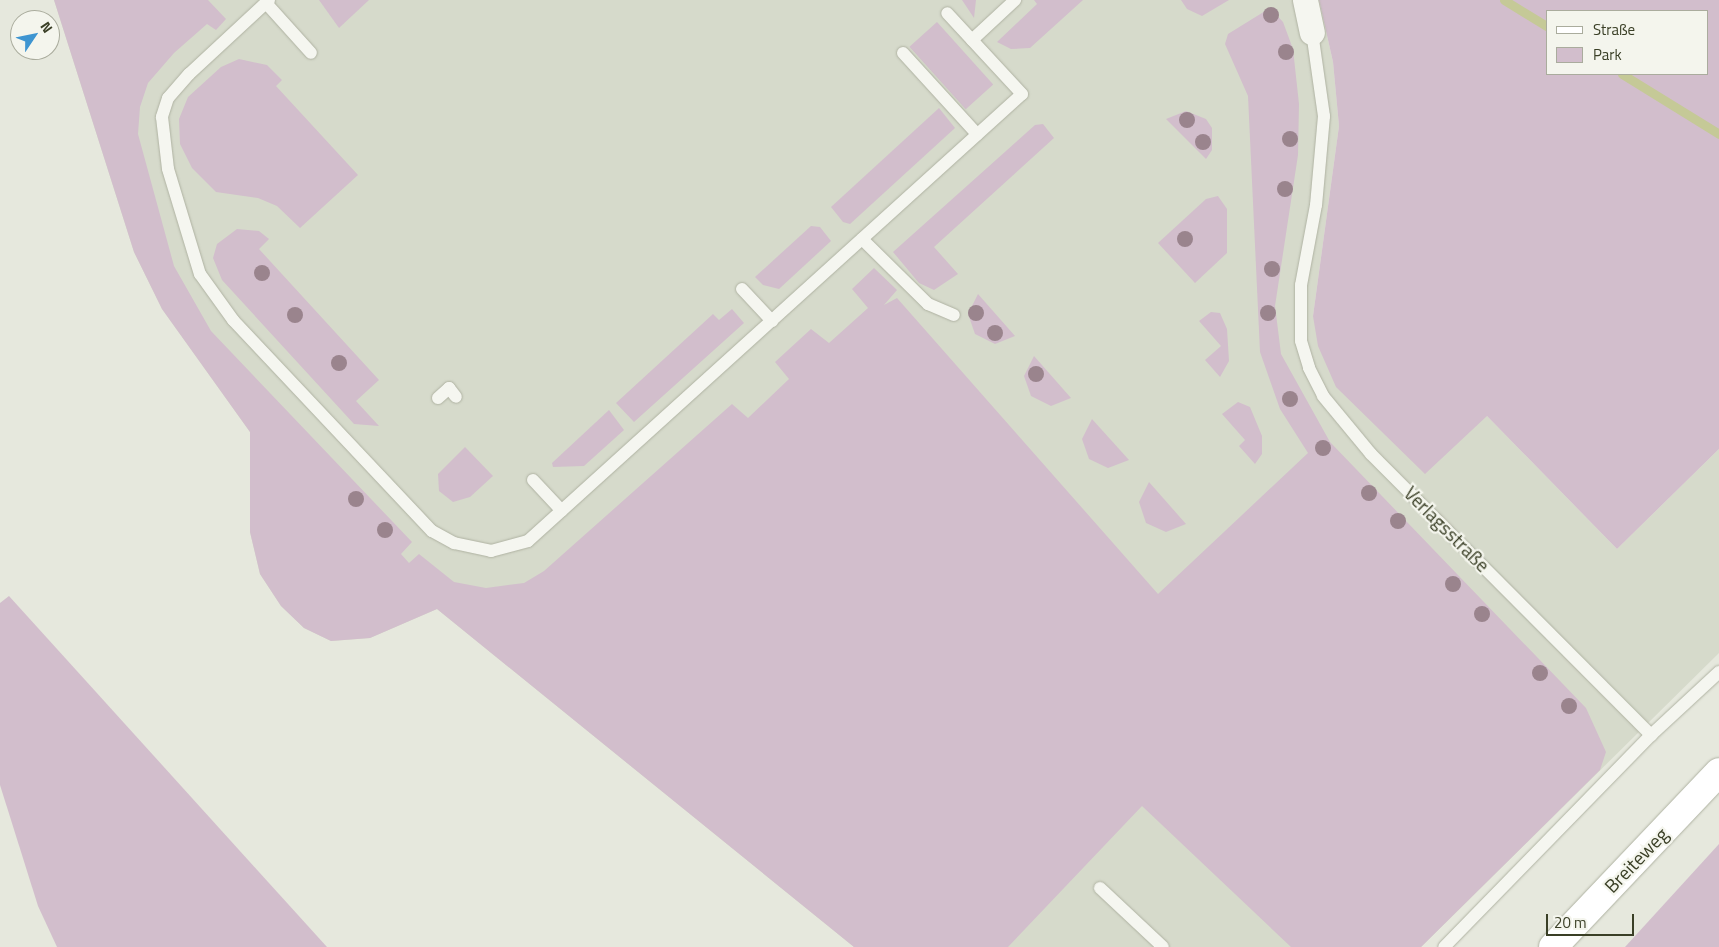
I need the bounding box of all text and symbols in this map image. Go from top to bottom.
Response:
north arrow [10,10,60,60]
legend [1546,10,1709,75]
text: N [36,17,58,37]
text: Straße [1593,18,1635,41]
text: Park [1593,43,1622,66]
street label: Verlagsstraße [1400,482,1494,576]
street label: Breiteweg [1599,823,1673,897]
scale bar [1549,904,1636,936]
text: 20 m [1554,911,1587,934]

